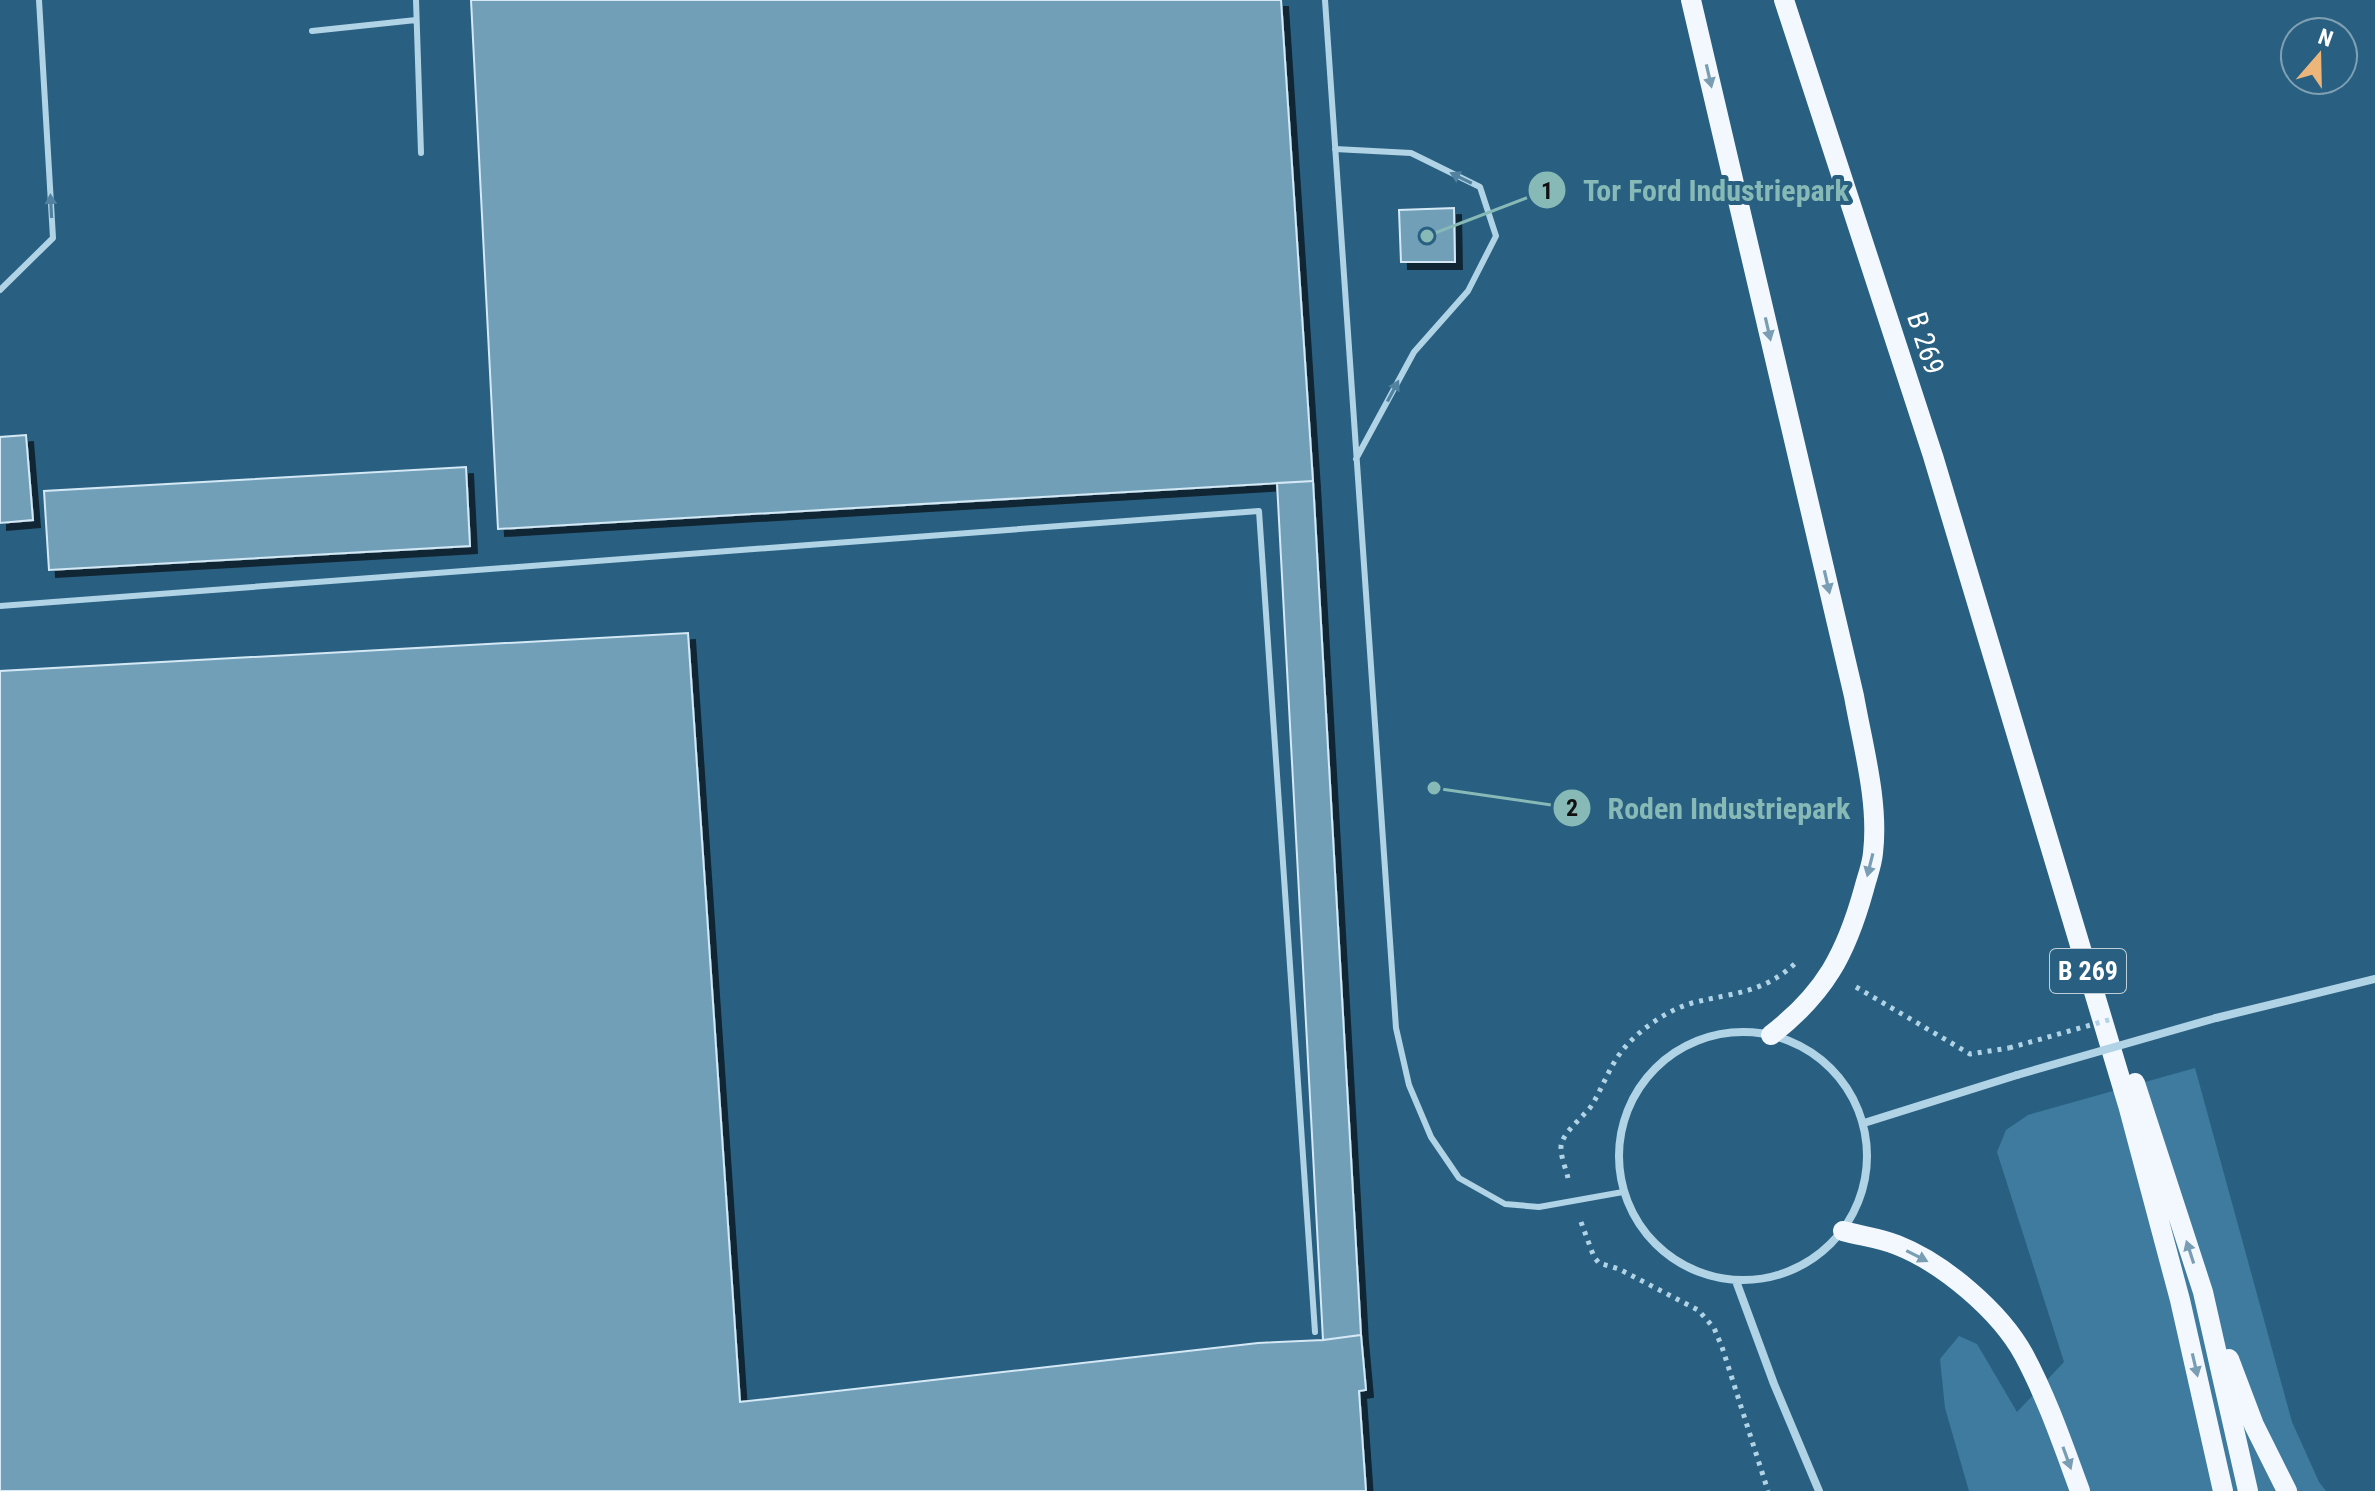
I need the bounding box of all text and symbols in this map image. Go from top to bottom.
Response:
north arrow [2279,16,2359,96]
text: N [2315,24,2336,52]
one-way arrow [1703,64,1716,89]
callout: Tor Ford Industriepark [1527,163,1865,217]
one-way arrow [1450,171,1473,185]
text: Tor Ford Industriepark [1583,173,1850,208]
text: 1 [1541,177,1553,205]
one-way arrow [45,193,58,218]
street label: B 269 [1900,308,1951,378]
one-way arrow [1762,317,1775,342]
one-way arrow [1386,379,1399,402]
one-way arrow [1821,570,1834,595]
callout: Roden Industriepark [1552,781,1867,835]
text: Roden Industriepark [1608,791,1851,826]
text: 2 [1566,794,1578,822]
one-way arrow [1863,853,1875,878]
road number: B 269 [2050,949,2126,993]
one-way arrow [2183,1240,2196,1264]
one-way arrow [1905,1249,1928,1262]
one-way arrow [2189,1353,2201,1378]
one-way arrow [2062,1446,2074,1470]

